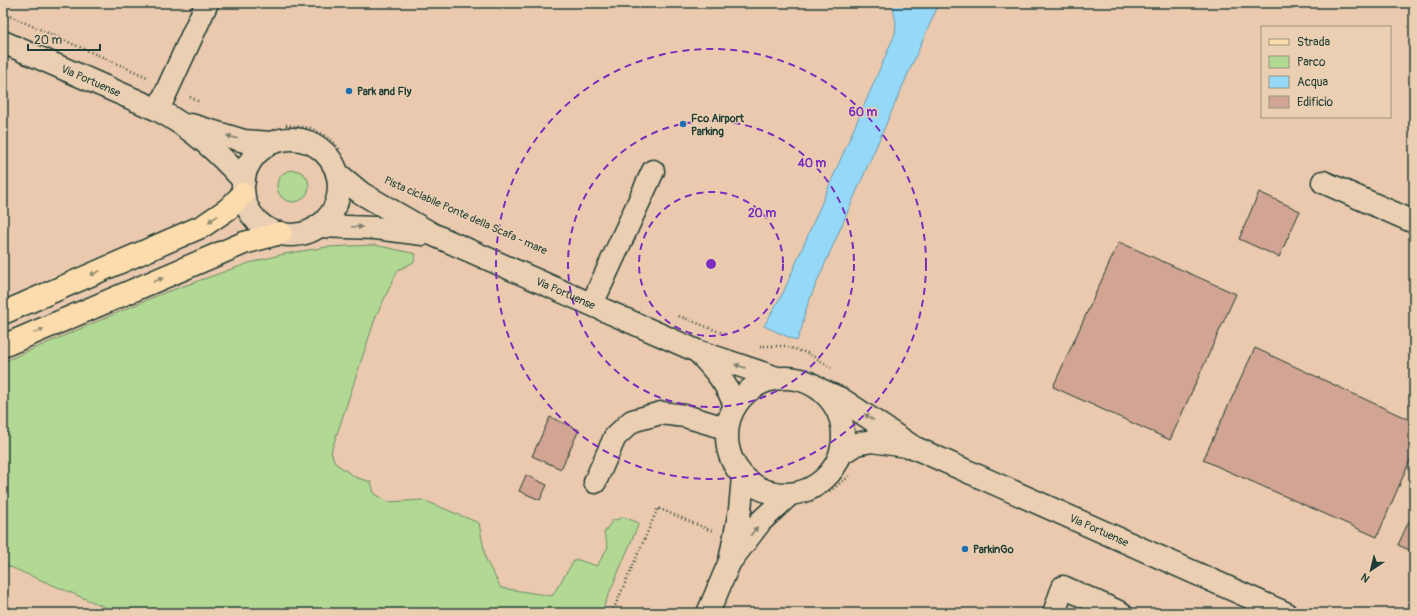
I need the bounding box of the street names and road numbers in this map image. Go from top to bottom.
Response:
street label: Via Portuense [59,62,123,100]
street label: Pista ciclabile Ponte della Scafa - mare [382,173,550,258]
street label: Via Portuense [534,275,598,313]
street label: Via Portuense [1067,512,1131,550]

